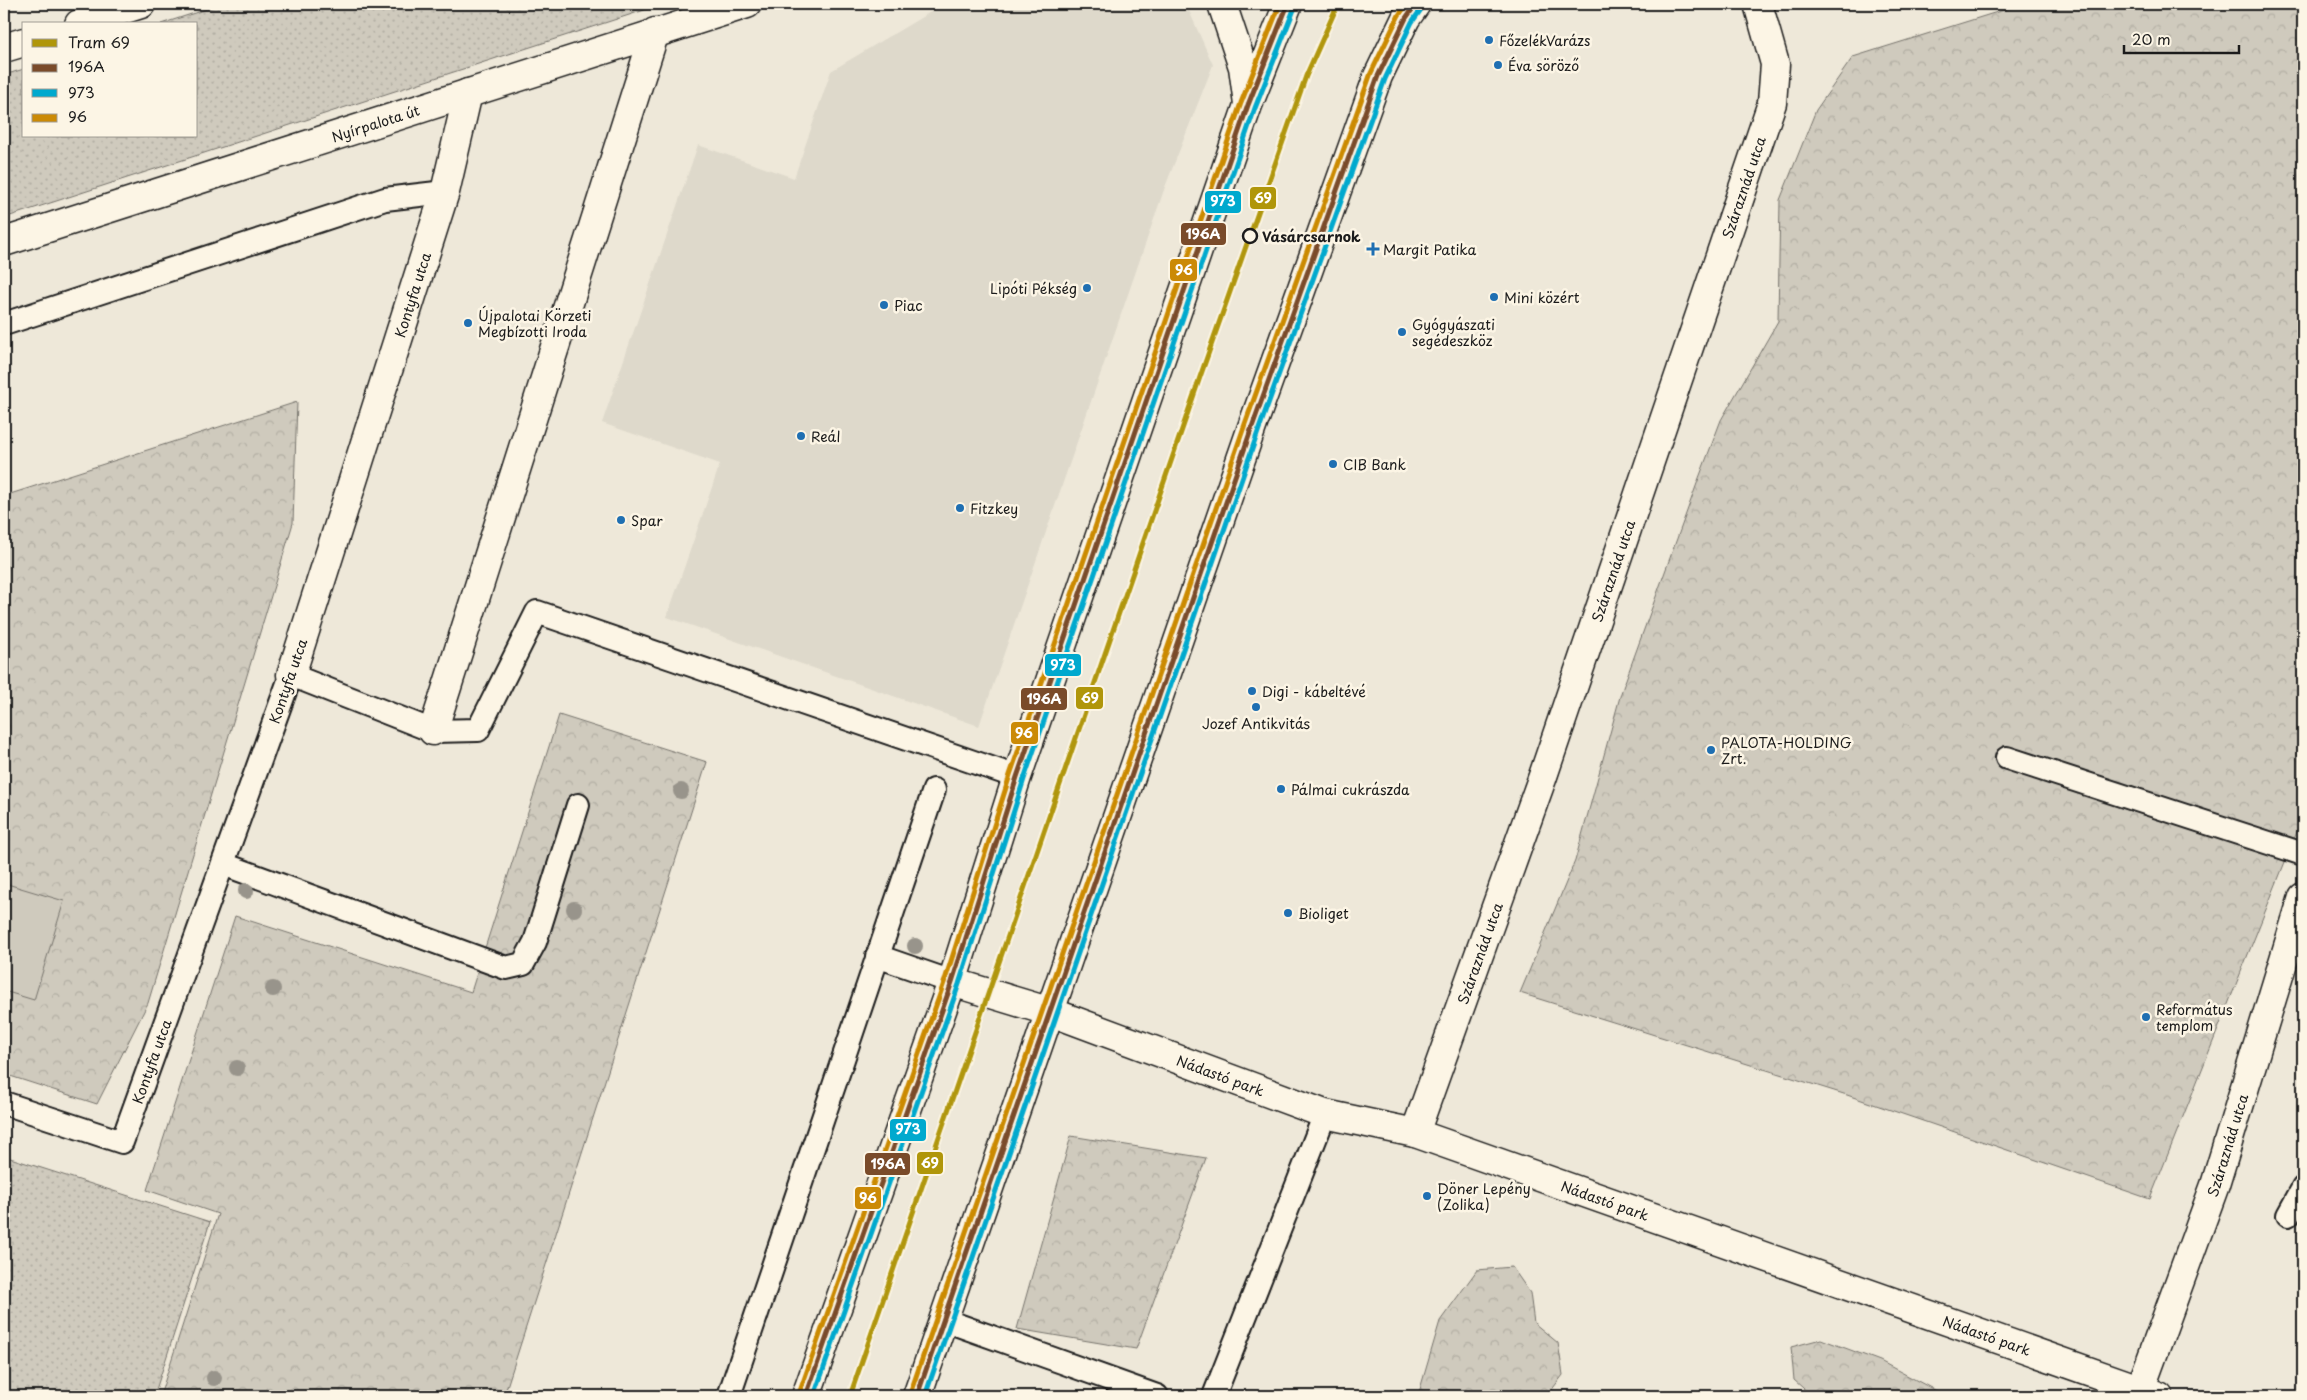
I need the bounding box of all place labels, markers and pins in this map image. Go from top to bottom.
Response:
place label: FőzelékVarázs [1499,30,1590,51]
marker: FőzelékVarázs [1483,34,1495,46]
place label: Éva söröző [1508,55,1579,76]
marker: Éva söröző [1492,59,1504,71]
place label: Vásárcsarnok [1262,226,1361,247]
marker: Vásárcsarnok [1242,228,1258,244]
place label: Margit Patika [1383,239,1477,260]
marker: Margit Patika [1367,243,1379,255]
place label: Lipóti Pékség [990,278,1077,299]
marker: Lipóti Pékség [1081,282,1093,294]
place label: Mini közért [1504,287,1580,308]
marker: Mini közért [1488,291,1500,303]
place label: Piac [894,295,923,316]
marker: Piac [878,299,890,311]
place label: Újpalotai Körzeti Megbízotti Iroda [478,305,592,342]
place label: Gyógyászati segédeszköz [1412,314,1495,351]
marker: Újpalotai Körzeti Megbízotti Iroda [462,317,474,329]
marker: Gyógyászati segédeszköz [1396,326,1408,338]
place label: Reál [811,426,840,447]
marker: Reál [795,430,807,442]
place label: CIB Bank [1343,454,1407,475]
marker: CIB Bank [1327,458,1339,470]
place label: Fitzkey [970,498,1018,519]
marker: Fitzkey [954,502,966,514]
place label: Spar [631,510,663,531]
marker: Spar [615,514,627,526]
place label: Digi - kábeltévé [1262,681,1366,702]
marker: Digi - kábeltévé [1246,685,1258,697]
marker: Jozef Antikvitás [1250,701,1262,713]
place label: Jozef Antikvitás [1202,713,1310,734]
place label: PALOTA-HOLDING Zrt. [1721,732,1852,769]
marker: PALOTA-HOLDING Zrt. [1705,744,1717,756]
place label: Pálmai cukrászda [1291,779,1410,800]
marker: Pálmai cukrászda [1275,783,1287,795]
place label: Bioliget [1298,903,1349,924]
marker: Bioliget [1282,907,1294,919]
place label: Református templom [2156,999,2232,1036]
marker: Református templom [2140,1011,2152,1023]
place label: Döner Lepény (Zolika) [1437,1178,1531,1215]
marker: Döner Lepény (Zolika) [1421,1190,1433,1202]

